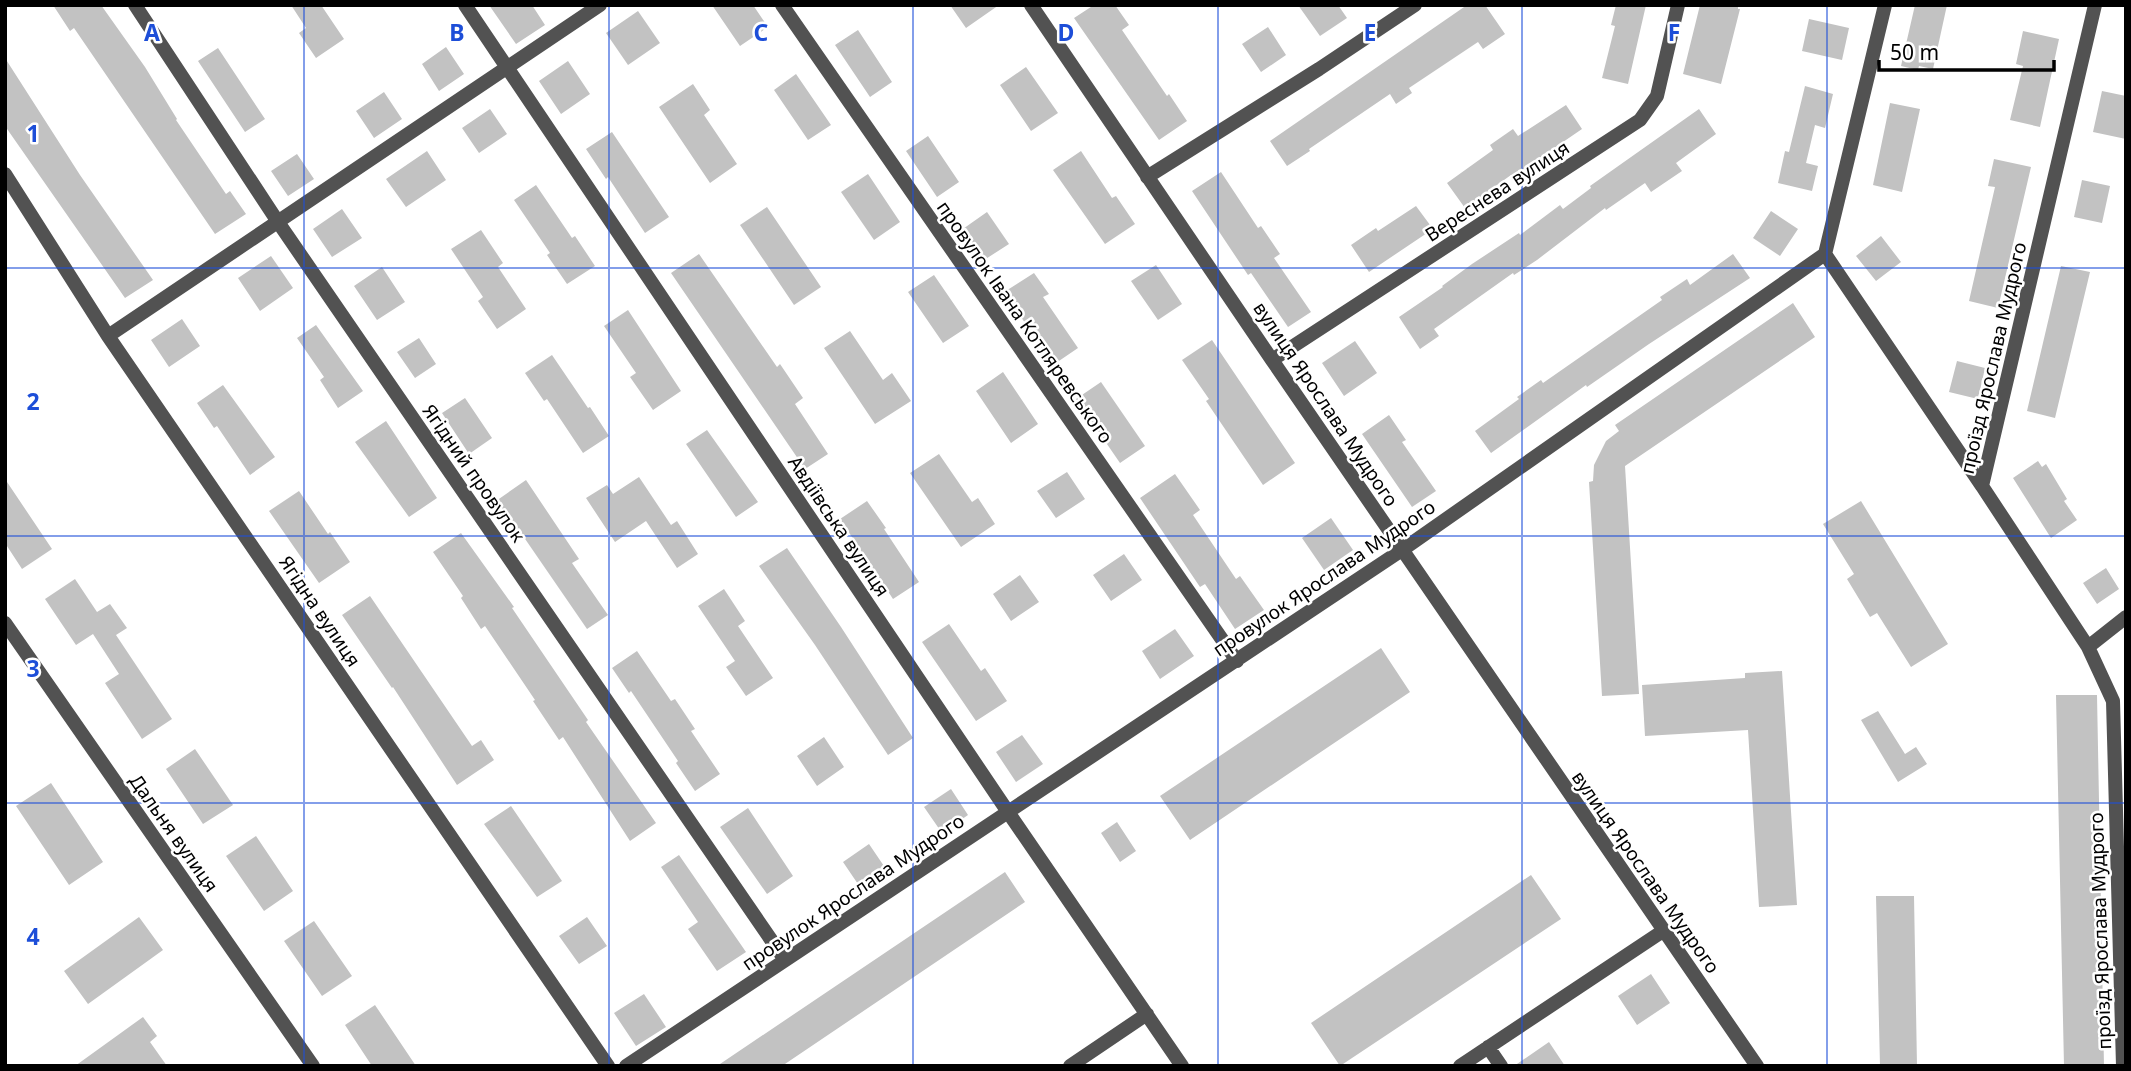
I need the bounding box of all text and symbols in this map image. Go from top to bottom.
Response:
text: A [144,16,160,48]
text: B [449,16,465,48]
text: C [754,16,769,48]
text: D [1058,16,1074,48]
text: E [1364,16,1376,48]
text: F [1668,16,1680,48]
scale bar [1879,28,2054,72]
text: 50 m [1890,38,1939,66]
text: 1 [26,117,40,149]
street label: Вереснева вулиця [1420,135,1574,247]
street label: провулок Івана Котляревського [931,195,1119,449]
street label: проїзд Ярослава Мудрого [1954,240,2032,476]
street label: вулиця Ярослава Мудрого [1248,297,1404,511]
text: 2 [26,385,40,417]
street label: Ягідний провулок [417,399,531,547]
street label: Авдіївська вулиця [782,450,896,602]
street label: провулок Ярослава Мудрого [1208,494,1440,662]
street label: Ягідна вулиця [273,550,367,672]
text: 3 [26,652,40,684]
street label: вулиця Ярослава Мудрого [1566,766,1726,978]
street label: Дальня вулиця [124,769,224,897]
street label: провулок Ярослава Мудрого [737,808,969,976]
street label: проїзд Ярослава Мудрого [2083,812,2117,1050]
text: 4 [26,920,40,952]

